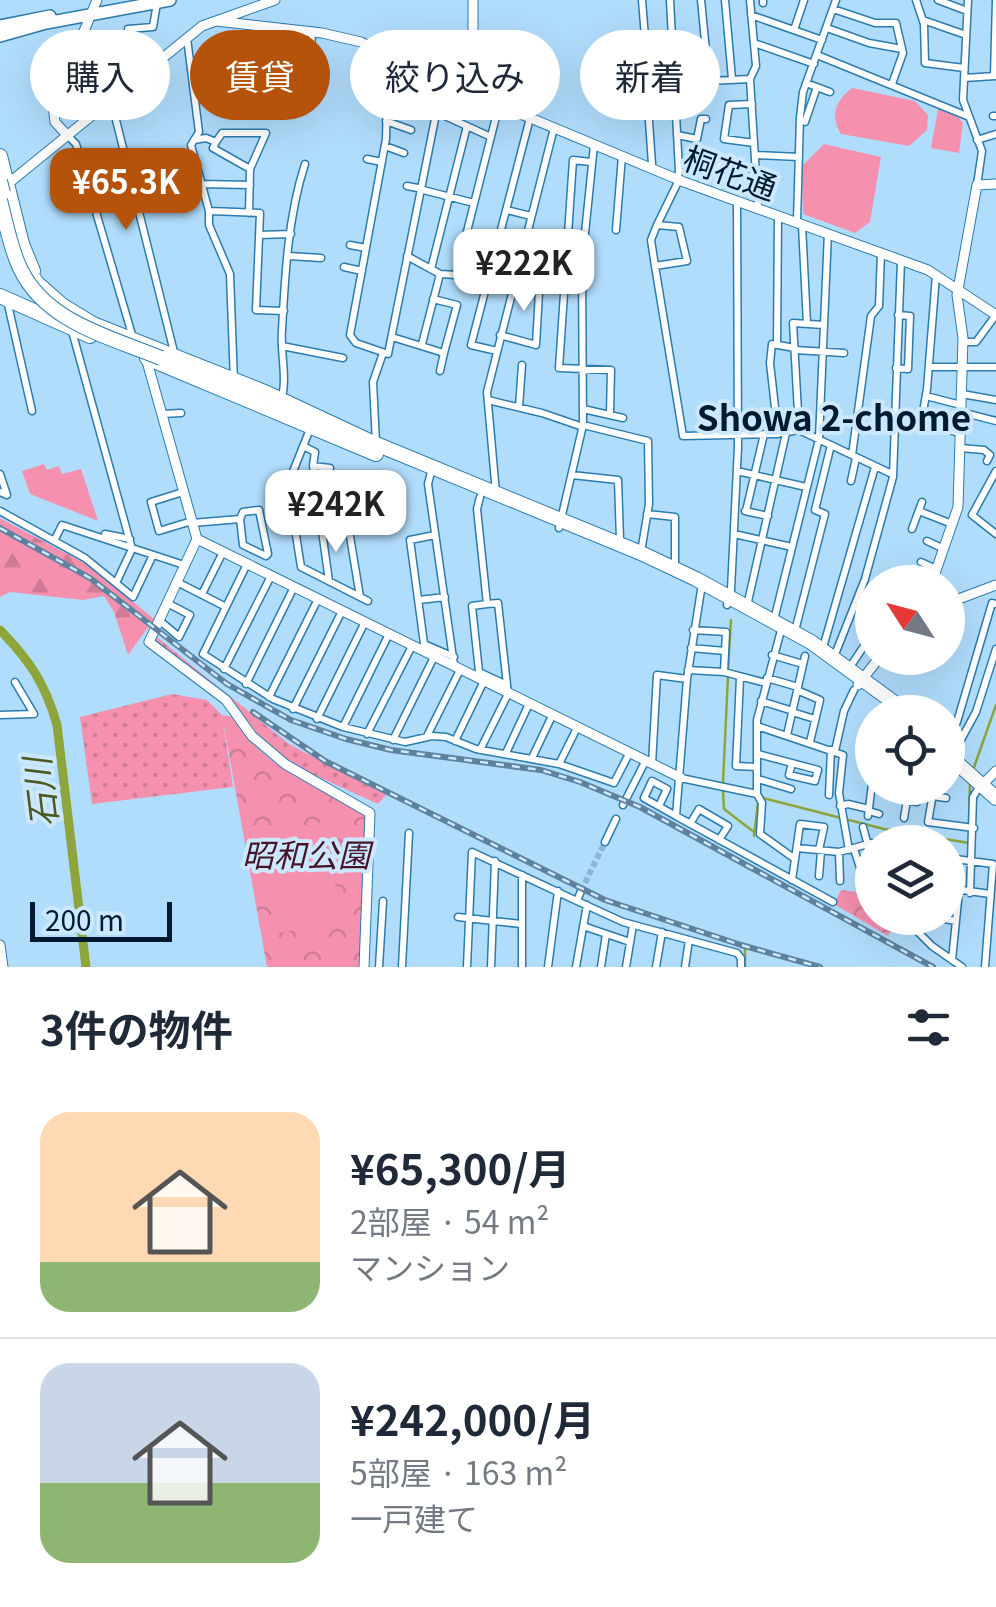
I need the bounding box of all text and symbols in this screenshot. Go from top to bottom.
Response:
chip: 購入 [30,30,170,120]
chip: 賃貸 [190,30,330,120]
chip: 絞り込み [350,30,560,120]
chip: 新着 [580,30,720,120]
street label: 桐花通 [678,133,784,209]
pin: ¥65.3K [45,148,207,233]
text: ¥65.3K [72,157,180,203]
pin: ¥222K [454,229,594,314]
text: ¥222K [475,238,573,284]
district label: Showa 2-chome [697,390,971,441]
pin: ¥242K [266,470,406,555]
text: ¥242K [287,479,385,525]
north arrow [855,565,965,675]
map controls [855,565,965,935]
button: locate [855,695,965,805]
water label: 石川 [8,751,68,831]
button: layers [855,825,965,935]
park label: 昭和公園 [242,830,374,876]
scale bar [30,897,172,941]
text: 200 m [45,899,124,939]
text: 3件の物件 [40,997,233,1058]
icon: filters [901,1000,956,1055]
text: ¥65,300/月 [350,1136,571,1197]
icon: home [120,1152,240,1272]
text: 2部屋 · 54 m² [350,1197,550,1243]
text: マンション [350,1243,510,1289]
text: ¥242,000/月 [350,1387,595,1448]
icon: home [120,1403,240,1523]
text: 5部屋 · 163 m² [350,1448,567,1494]
text: 一戸建て [350,1494,478,1540]

